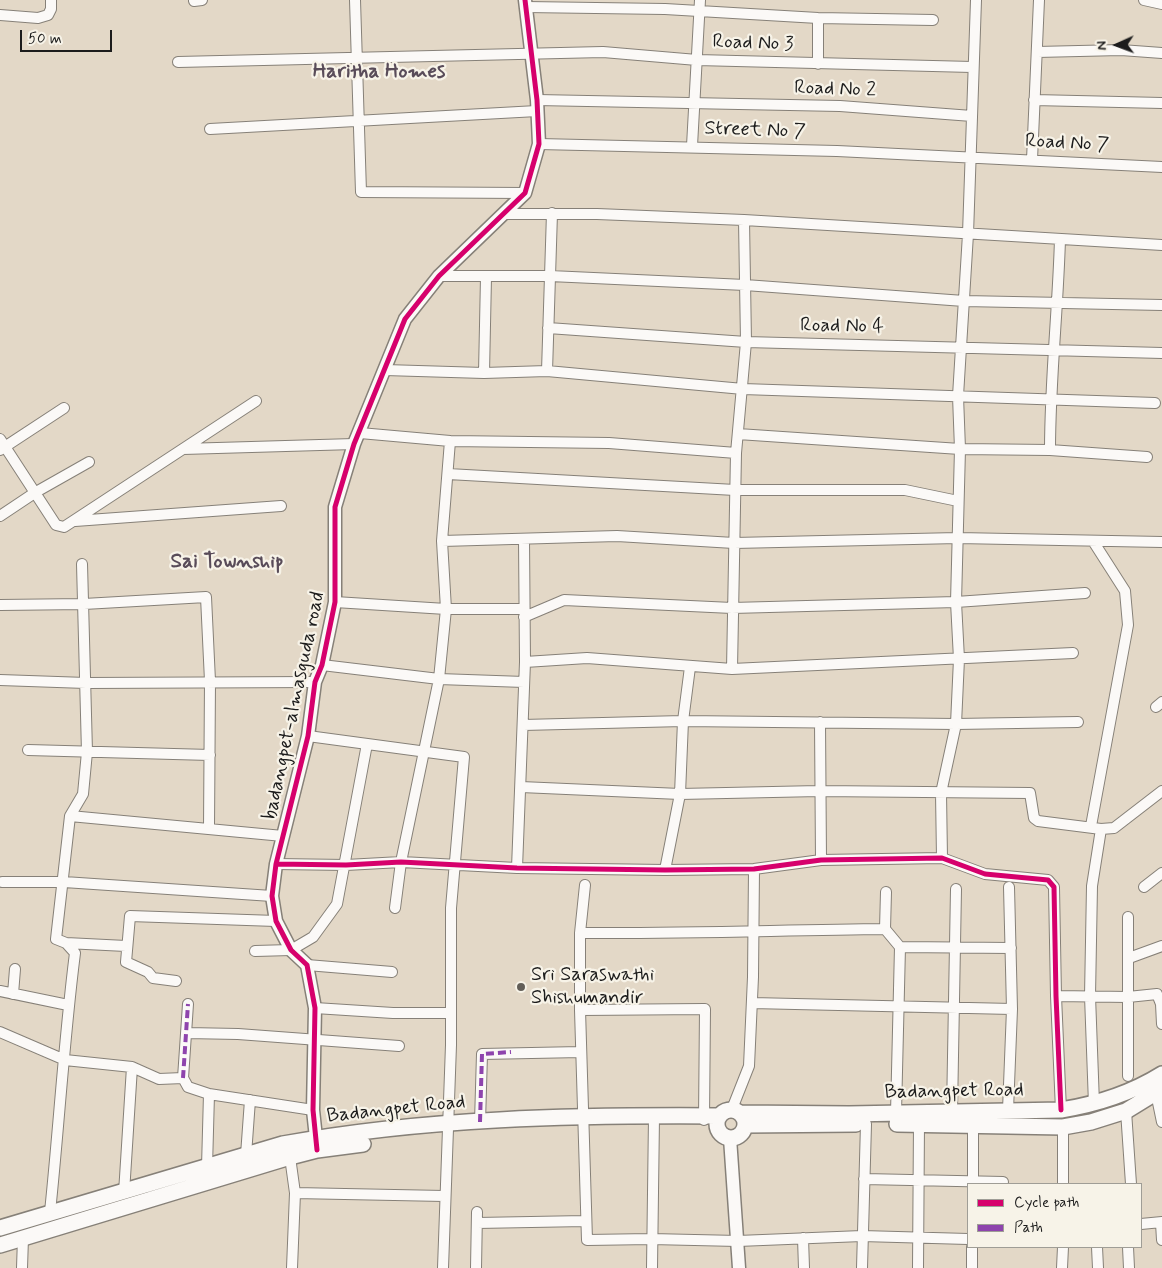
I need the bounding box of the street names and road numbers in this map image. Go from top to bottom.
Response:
street label: Road No 3 [712,31,794,57]
street label: Road No 2 [794,77,876,103]
street label: Street No 7 [704,117,806,145]
street label: Road No 7 [1024,130,1110,158]
street label: Road No 4 [800,314,884,340]
street label: badangpet-almasguda road [259,590,331,822]
street label: Badangpet Road [884,1079,1024,1105]
street label: Badangpet Road [325,1091,467,1129]

